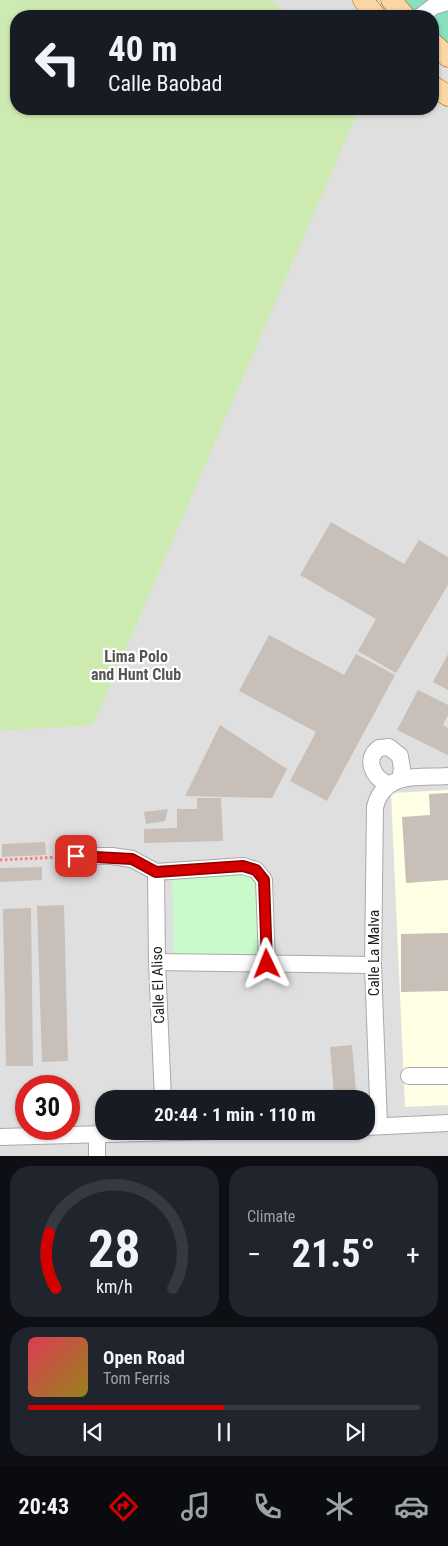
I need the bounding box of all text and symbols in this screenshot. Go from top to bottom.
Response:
text: 40 m [108,29,177,70]
icon: left [25,30,90,95]
text: Calle Baobad [108,71,222,96]
district label: Lima Polo and Hunt Club [91,647,181,684]
pin [55,835,97,877]
icon: arrive [62,842,90,870]
street label: Calle La Malva [365,910,383,996]
position arrow [240,937,292,989]
street label: Calle El Aliso [148,946,168,1024]
speed limit sign: 30 [15,1075,80,1140]
text: 20:44 · 1 min · 110 m [154,1103,316,1126]
text: Climate [247,1207,295,1226]
text: 28 [88,1219,141,1280]
text: 21.5° [292,1232,375,1276]
text: − [247,1238,261,1271]
text: + [406,1238,420,1271]
text: km/h [96,1276,133,1297]
text: Open Road [103,1346,185,1369]
text: Tom Ferris [103,1369,170,1388]
icon: previous [79,1418,107,1446]
icon: pause [210,1418,238,1446]
icon: next [341,1418,369,1446]
icon: directions [106,1489,141,1524]
icon: music [178,1489,213,1524]
icon: phone [250,1489,285,1524]
icon: climate [322,1489,357,1524]
icon: car [394,1489,429,1524]
text: 20:43 [19,1494,69,1519]

